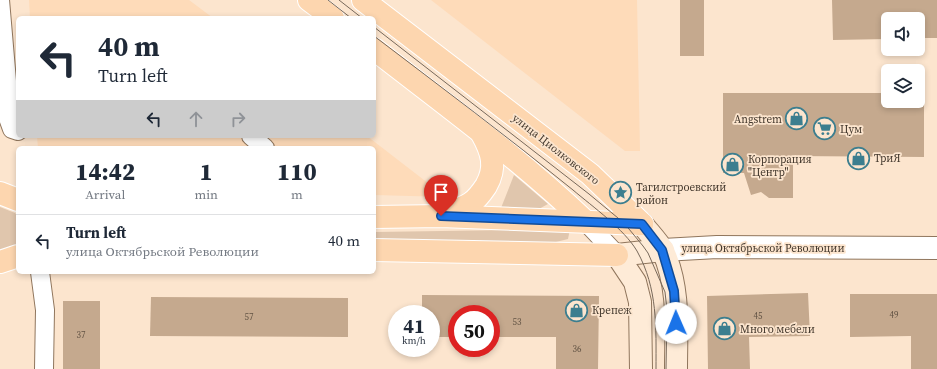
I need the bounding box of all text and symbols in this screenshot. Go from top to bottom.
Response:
map controls [881,12,925,108]
button: sound [881,12,925,56]
text: 40 m [98,27,160,65]
icon: left [32,32,84,84]
text: Turn left [98,63,168,88]
button: layers [881,64,925,108]
shop icon: Angstrem [784,106,810,132]
icon: left [143,108,165,130]
icon: ahead [185,108,207,130]
icon: right [227,108,249,130]
street label: улица Циолковского [509,111,602,188]
place label: Angstrem [734,112,782,127]
supermarket icon: Цум [811,116,837,142]
place label: Цум [840,122,862,137]
shop icon: ТриЯ [845,145,871,171]
place label: ТриЯ [874,151,900,166]
shop icon: Корпорация "Центр" [720,152,746,178]
place label: Корпорация "Центр" [748,152,812,180]
text: 14:42 [75,155,135,188]
text: 1 [200,155,213,188]
text: 110 [277,155,317,188]
pin [424,175,458,216]
place icon: Тагилстроевский район [607,180,633,206]
place label: Тагилстроевский район [636,180,726,208]
icon: arrive [430,181,452,203]
text: Arrival [85,186,125,203]
text: min [194,186,218,203]
text: m [291,186,303,203]
text: Turn left [66,222,126,243]
icon: left [32,230,54,252]
text: 40 m [328,230,360,251]
street label: улица Октябрьской Революции [681,241,845,256]
text: улица Октябрьской Революции [66,243,259,260]
shop icon: Крепеж [563,297,589,323]
position arrow [655,302,697,344]
place label: Крепеж [592,303,632,318]
speed limit sign: 50 [448,305,500,357]
house number: 49 [889,309,899,321]
house number: 45 [753,310,763,322]
house number: 57 [244,311,254,323]
text: 41 [403,312,425,340]
house number: 53 [512,316,522,328]
shop icon: Много мебели [712,316,738,342]
place label: Много мебели [740,322,815,337]
house number: 37 [76,329,86,341]
text: km/h [402,334,426,347]
house number: 36 [572,343,582,355]

